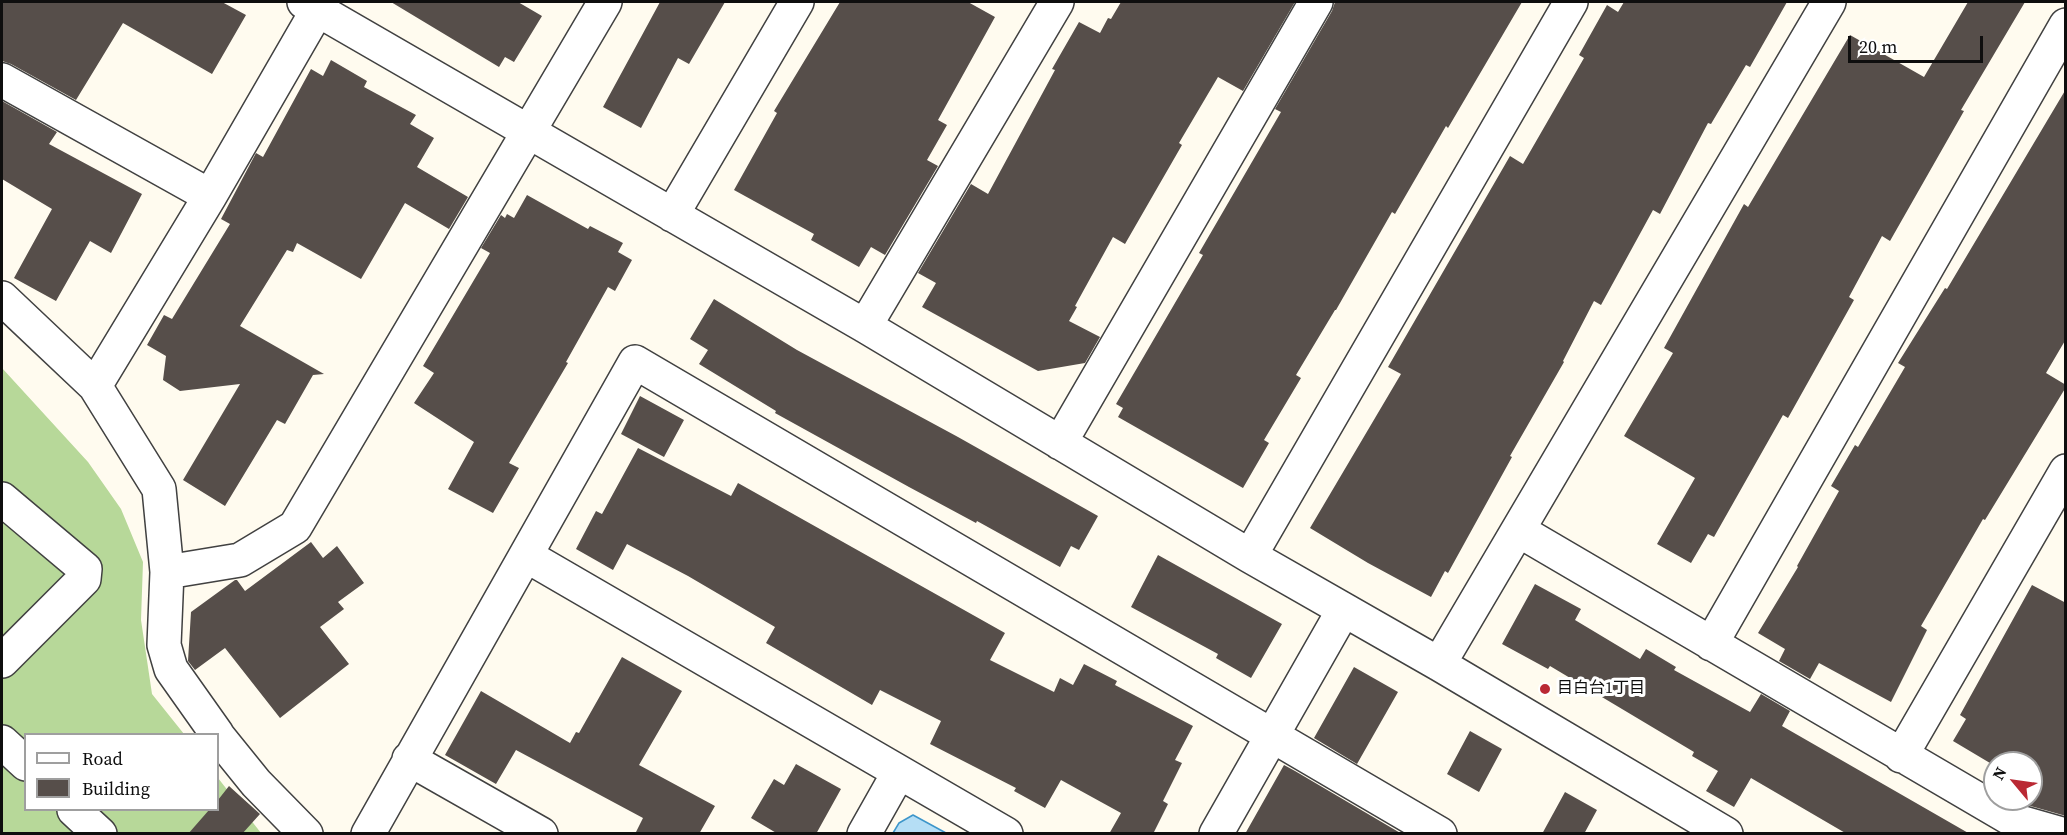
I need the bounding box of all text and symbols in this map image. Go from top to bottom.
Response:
scale bar [1851,24,1986,62]
text: 20 m [1859,34,1897,59]
place label: 目白台1丁目 [1557,679,1645,699]
marker: 目白台1丁目 [1538,682,1552,696]
legend [24,733,219,811]
text: Road [82,746,123,771]
north arrow [1983,751,2043,811]
text: N [1987,763,2011,784]
text: Building [82,776,150,801]

